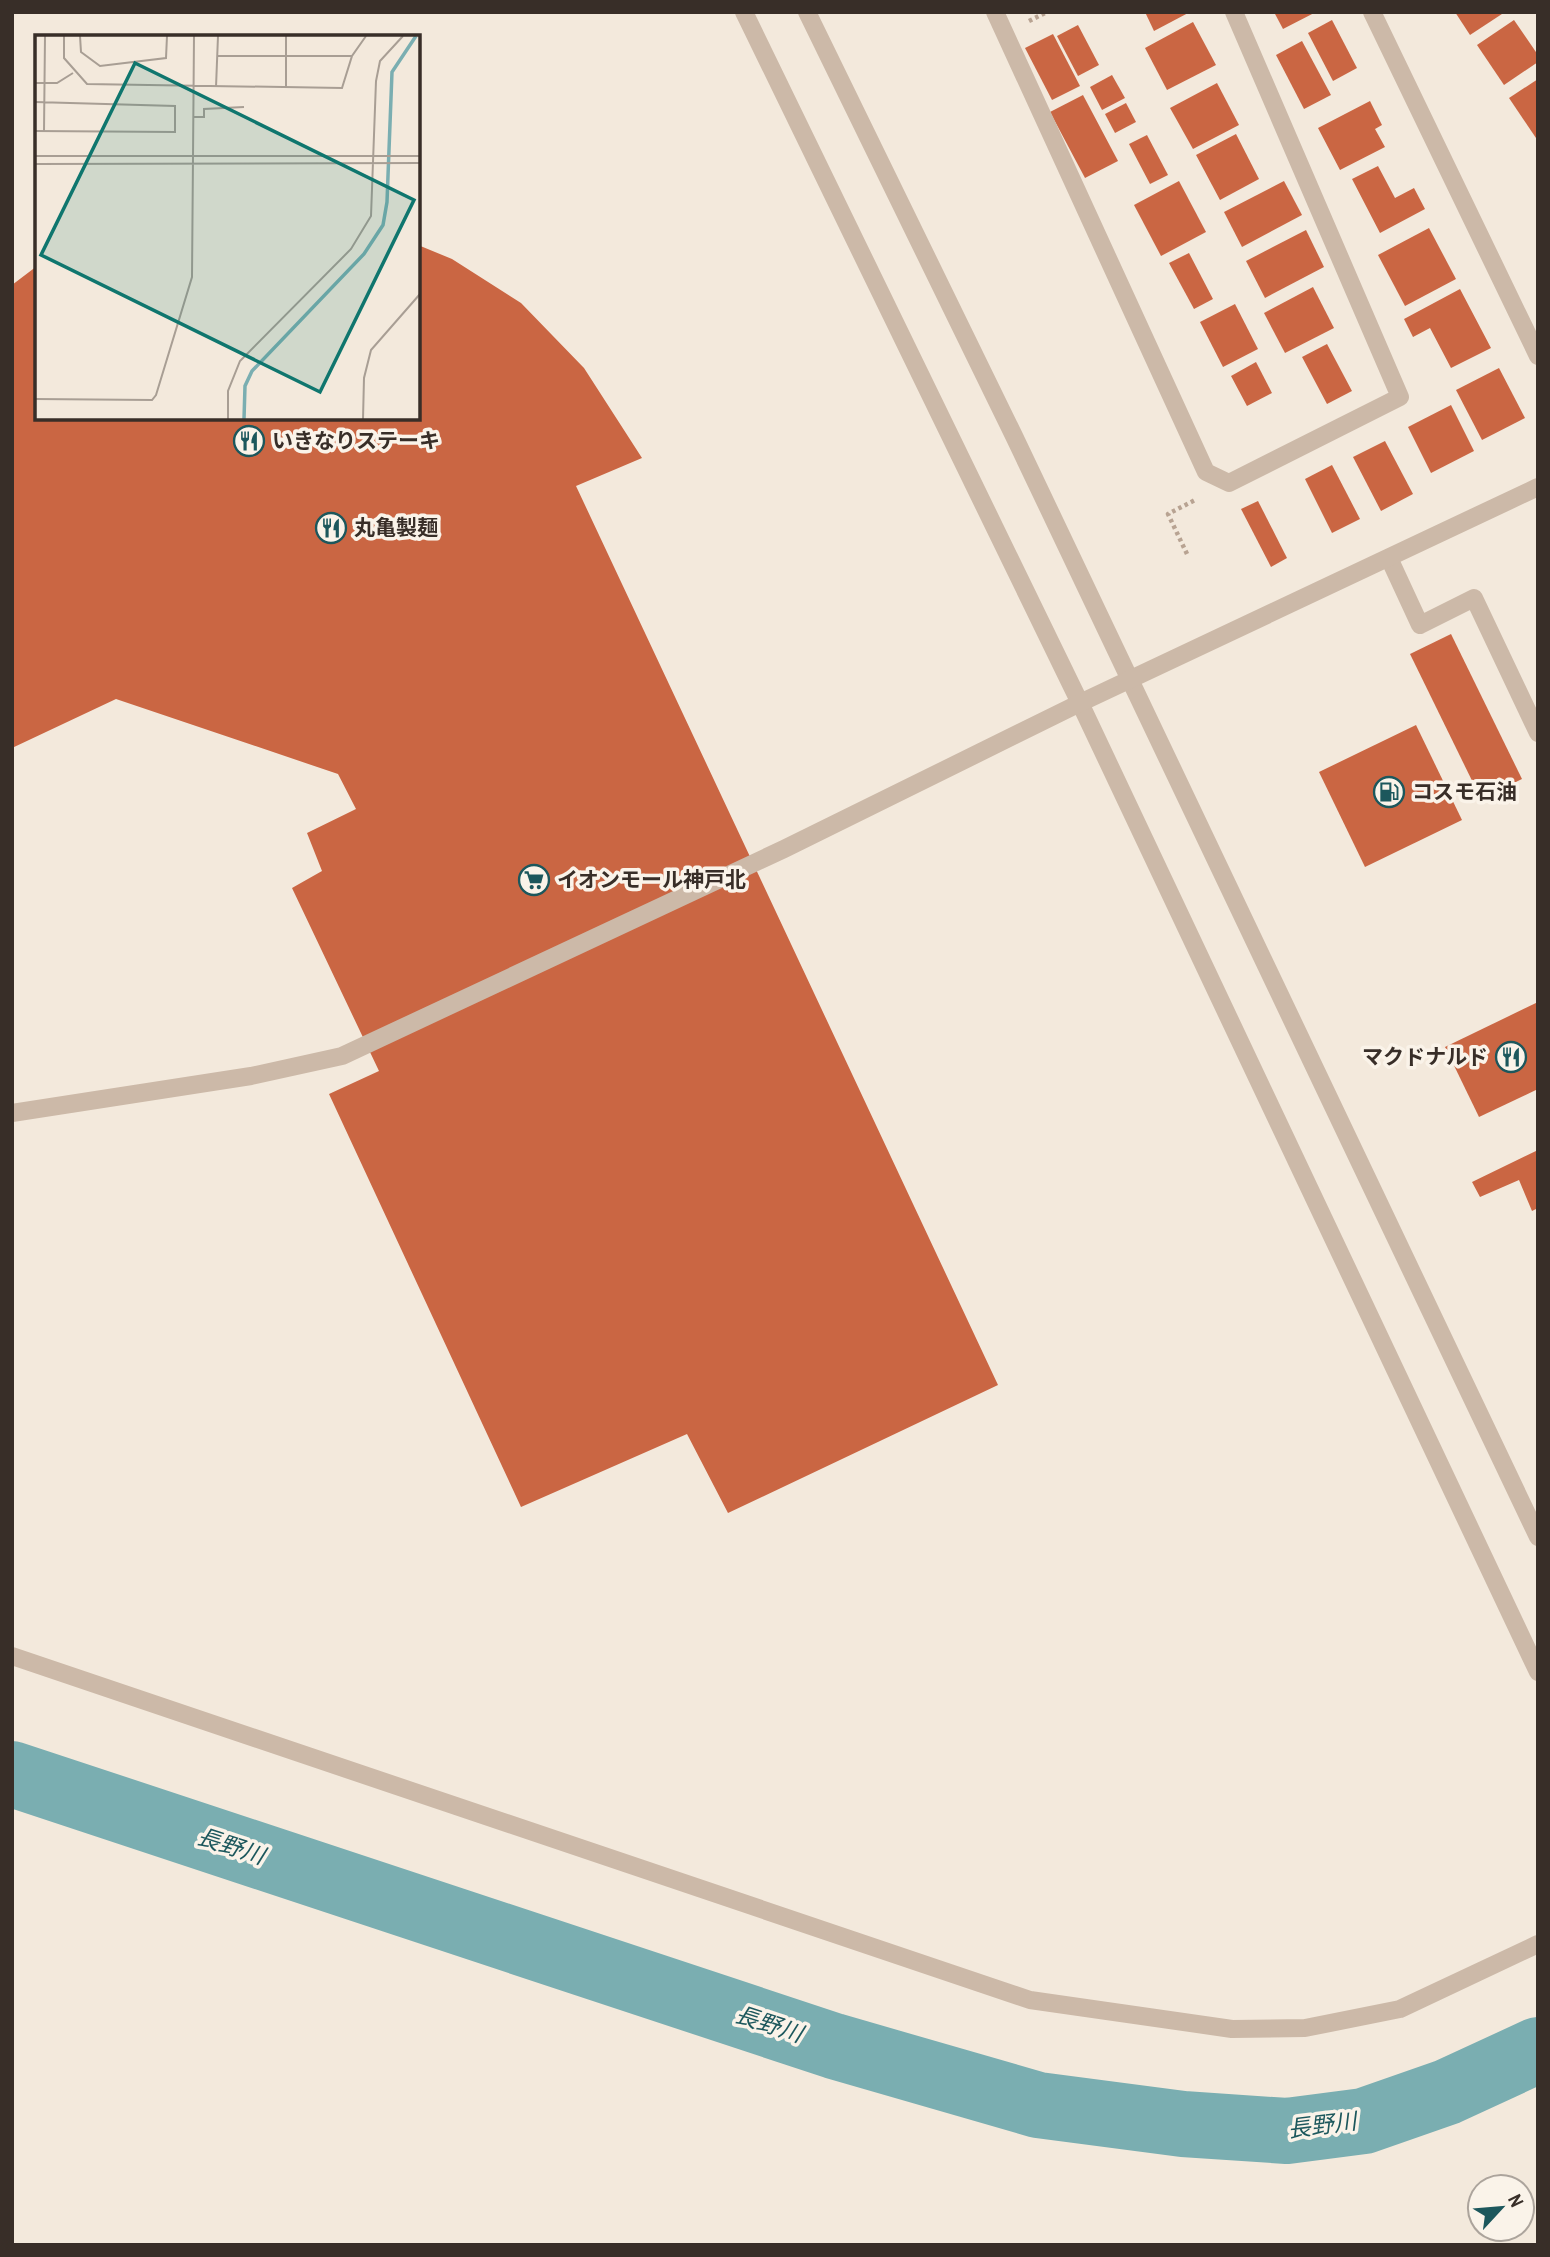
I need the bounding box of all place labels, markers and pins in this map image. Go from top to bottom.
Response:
restaurant icon: いきなりステーキ [232,424,266,458]
place label: いきなりステーキ [272,426,440,455]
restaurant icon: 丸亀製麺 [314,511,348,545]
place label: 丸亀製麺 [354,513,438,542]
fuel station icon: コスモ石油 [1372,775,1406,809]
place label: コスモ石油 [1412,777,1517,806]
supermarket icon: イオンモール神戸北 [517,863,551,897]
place label: イオンモール神戸北 [557,865,746,894]
restaurant icon: マクドナルド [1494,1040,1528,1074]
place label: マクドナルド [1362,1042,1488,1071]

